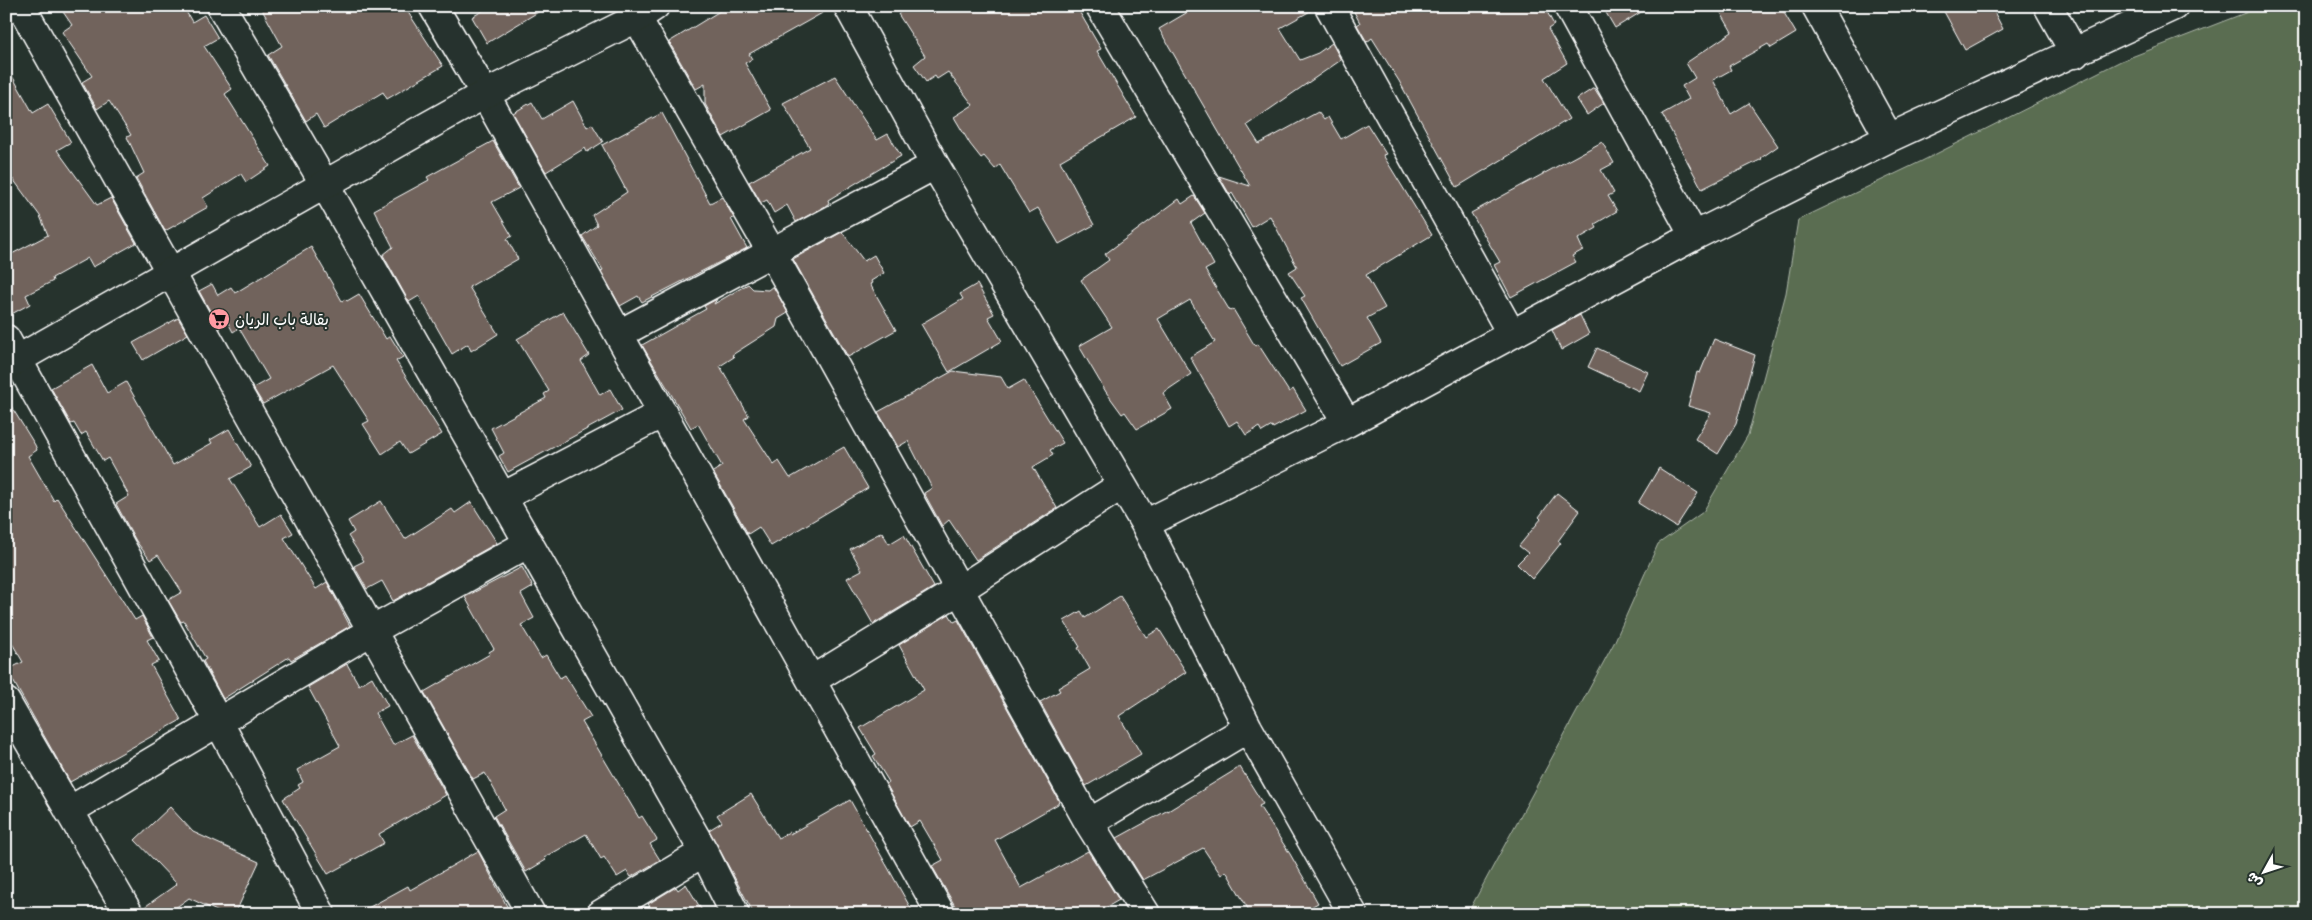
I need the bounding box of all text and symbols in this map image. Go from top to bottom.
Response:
supermarket icon: بقالة باب الريان [207,307,231,331]
place label: بقالة باب الريان [235,308,329,330]
north arrow [2240,848,2290,898]
text: ش [2241,869,2266,893]

